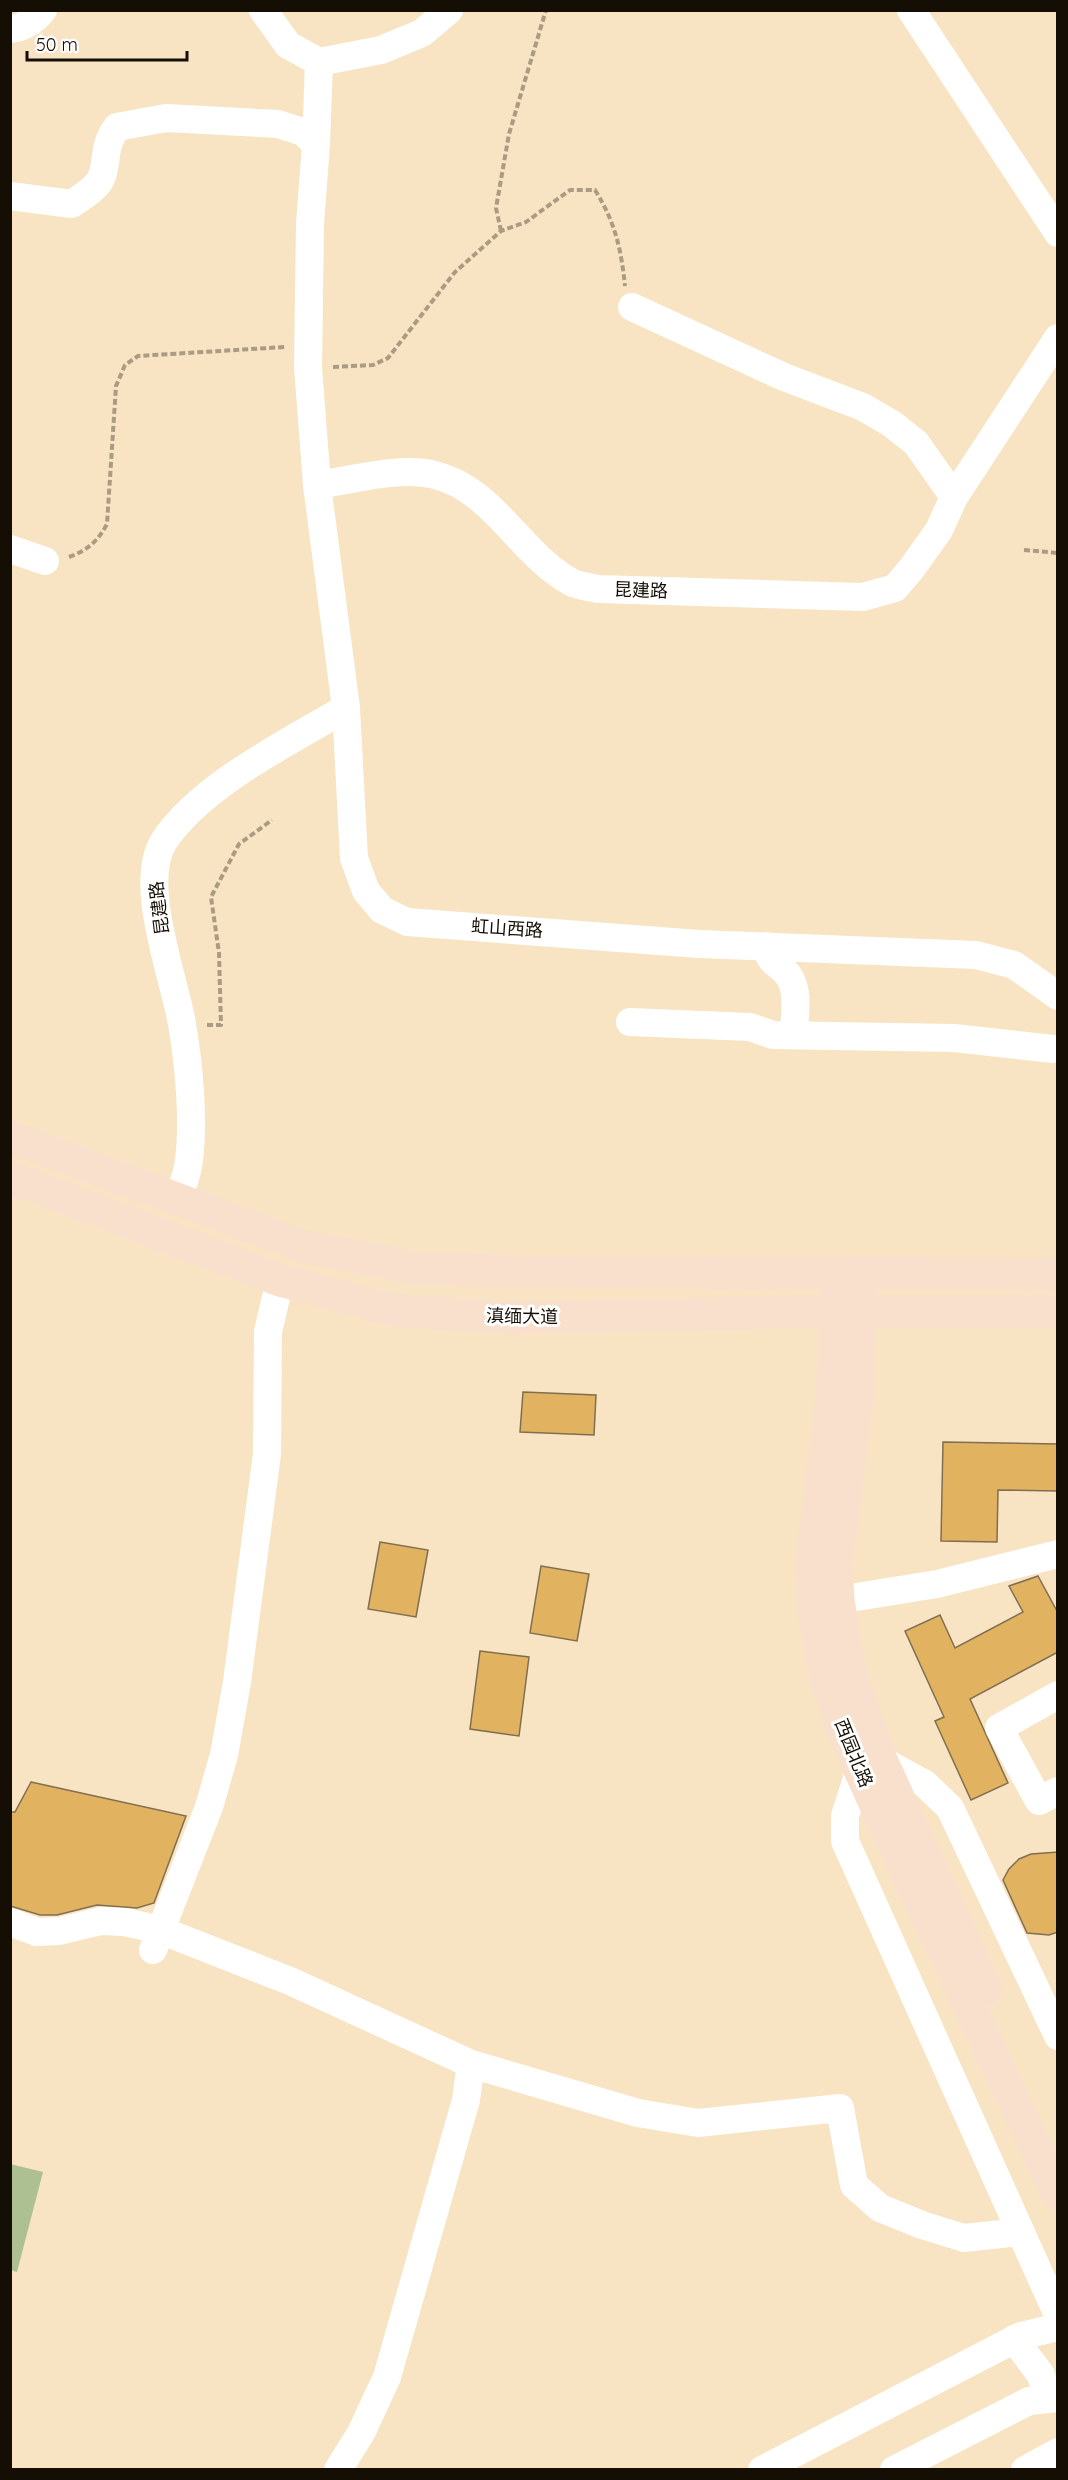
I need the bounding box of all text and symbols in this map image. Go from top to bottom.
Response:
scale bar [27,24,188,62]
text: 50 m [36,33,78,56]
street label: 昆建路 [614,578,668,602]
street label: 昆建路 [144,880,174,936]
street label: 虹山西路 [470,914,544,942]
street label: 滇缅大道 [486,1304,558,1328]
street label: 西园北路 [830,1715,878,1791]

